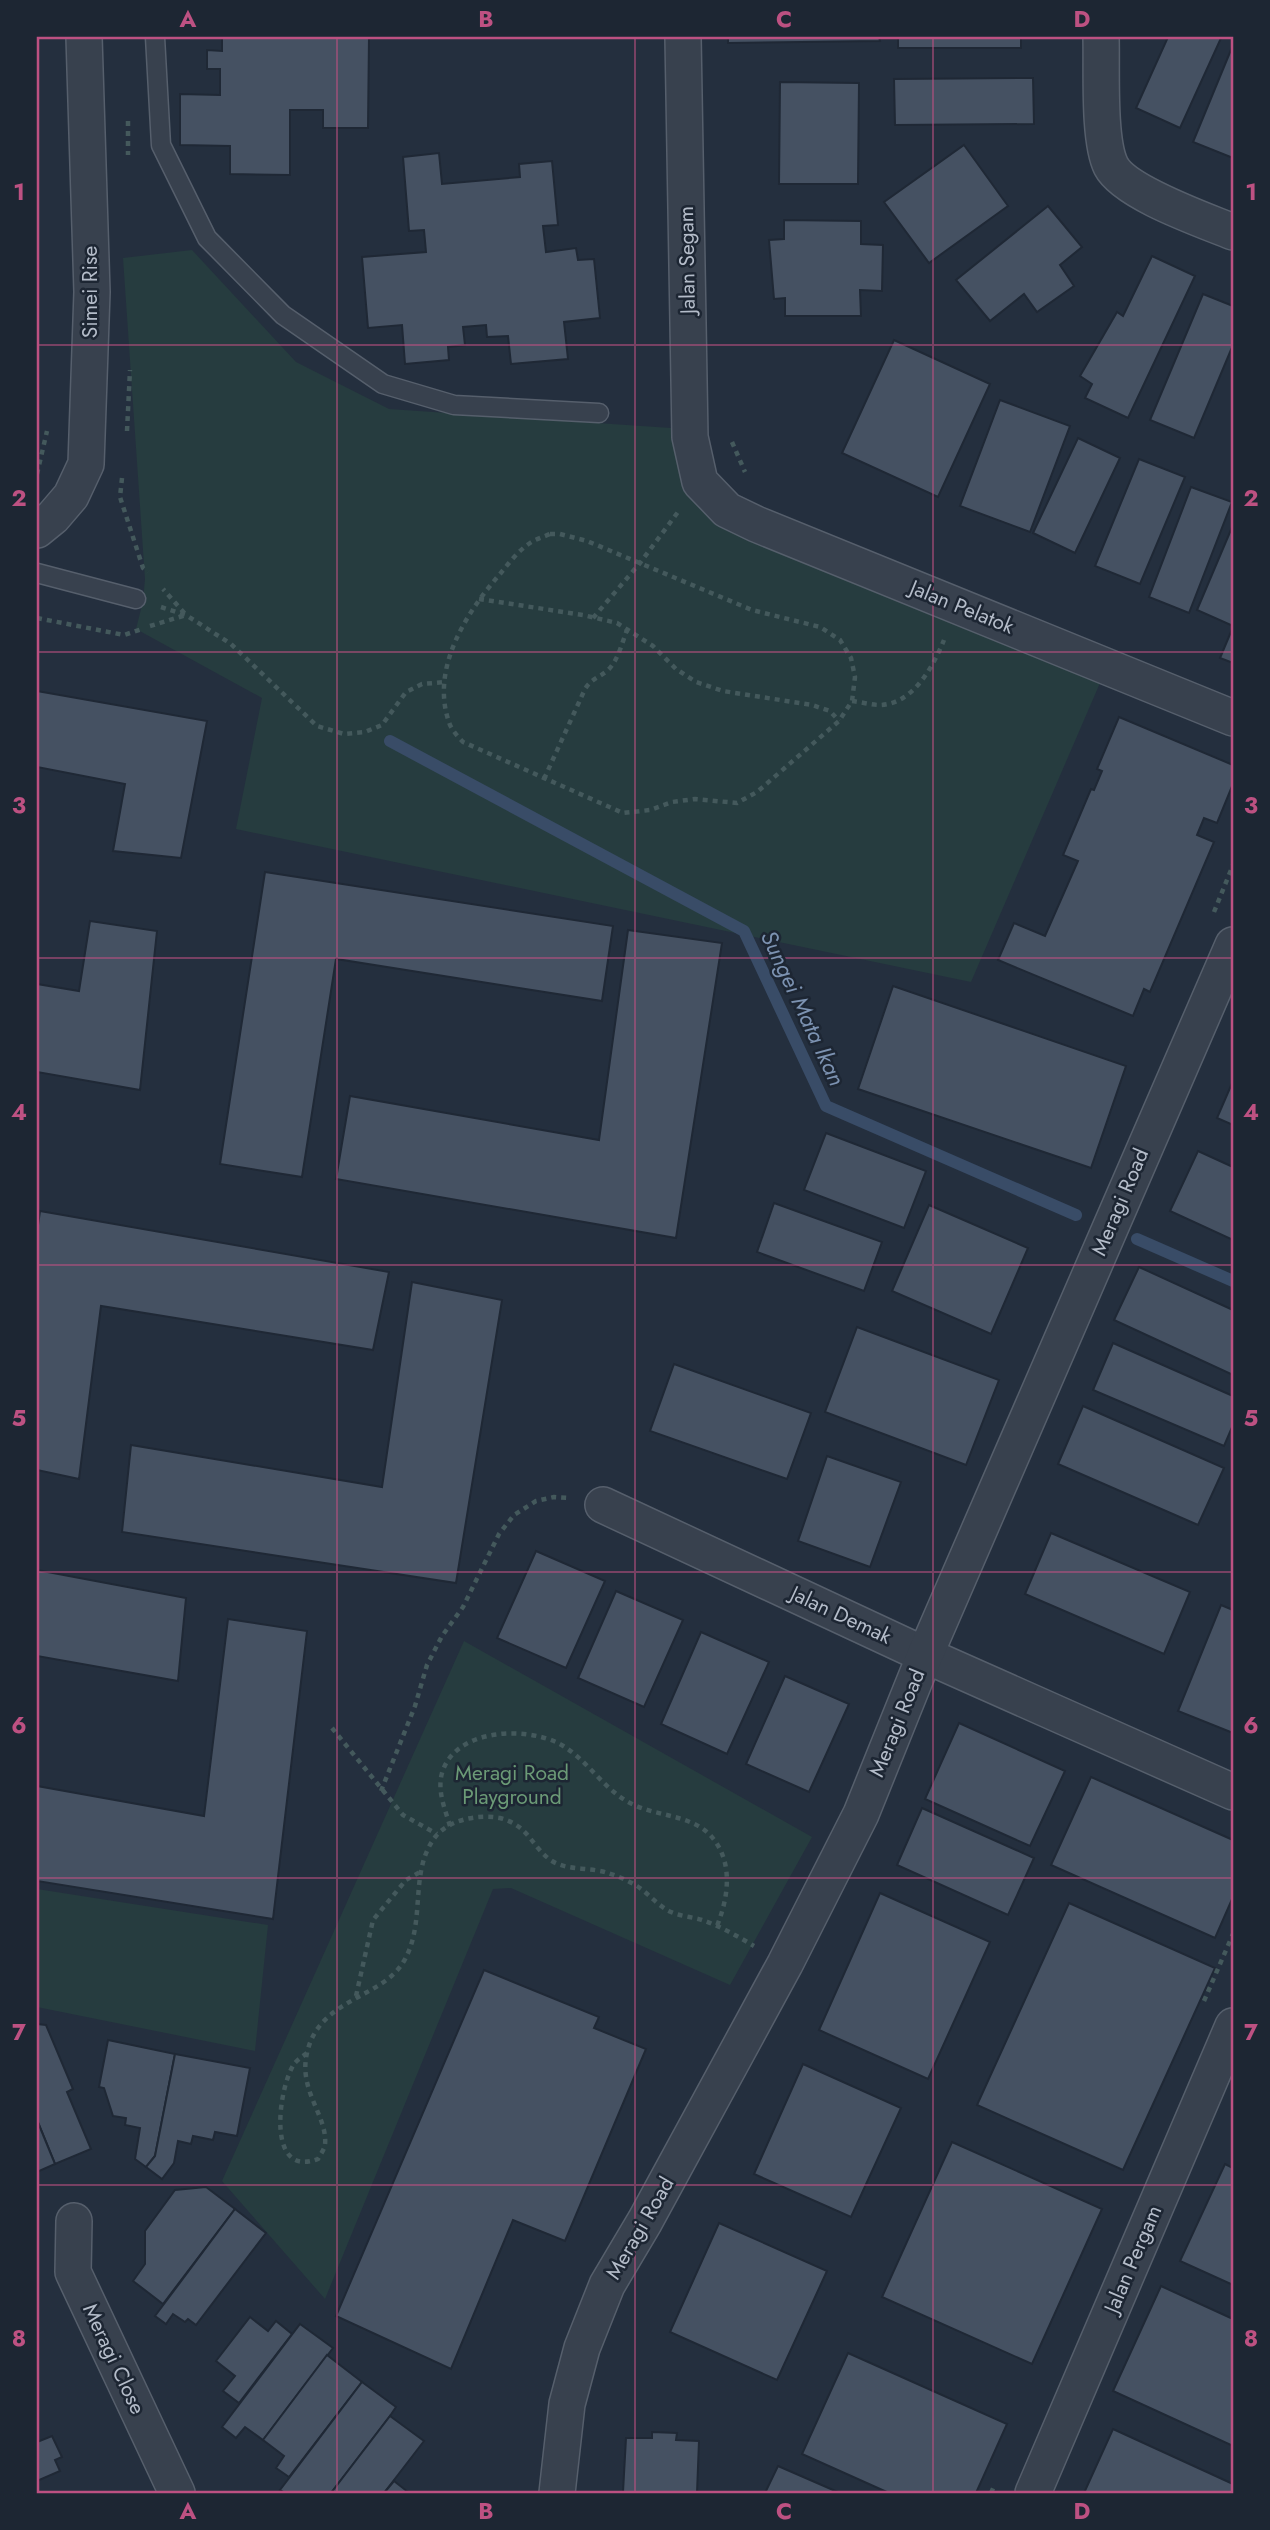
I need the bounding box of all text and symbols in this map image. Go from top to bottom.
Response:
text: A [179,2,197,36]
text: B [478,2,494,36]
text: C [776,2,792,36]
text: D [1074,2,1091,36]
text: 1 [13,175,25,209]
text: 1 [1245,175,1257,209]
street label: Jalan Segam [671,206,703,317]
street label: Simei Rise [75,246,105,338]
text: 2 [11,481,27,515]
text: 2 [1243,481,1259,515]
street label: Jalan Pelatok [903,571,1019,642]
text: 3 [12,788,26,822]
text: 3 [1244,788,1258,822]
water label: Sungei Mata Ikan [752,925,854,1091]
text: 4 [11,1095,27,1129]
text: 4 [1243,1095,1259,1129]
street label: Meragi Road [1084,1144,1156,1260]
text: 5 [12,1401,26,1435]
text: 5 [1244,1401,1258,1435]
street label: Jalan Demak [783,1577,897,1652]
street label: Meragi Road [862,1664,932,1782]
text: 6 [11,1708,27,1742]
text: 6 [1243,1708,1259,1742]
park label: Meragi Road Playground [455,1758,569,1812]
text: 7 [12,2015,26,2049]
text: 7 [1244,2015,1258,2049]
street label: Meragi Road [598,2171,682,2285]
street label: Jalan Pergam [1096,2200,1169,2320]
street label: Meragi Close [75,2299,153,2419]
text: 8 [12,2321,26,2355]
text: 8 [1244,2321,1258,2355]
text: A [179,2494,197,2528]
text: B [478,2494,494,2528]
text: C [776,2494,792,2528]
text: D [1074,2494,1091,2528]

